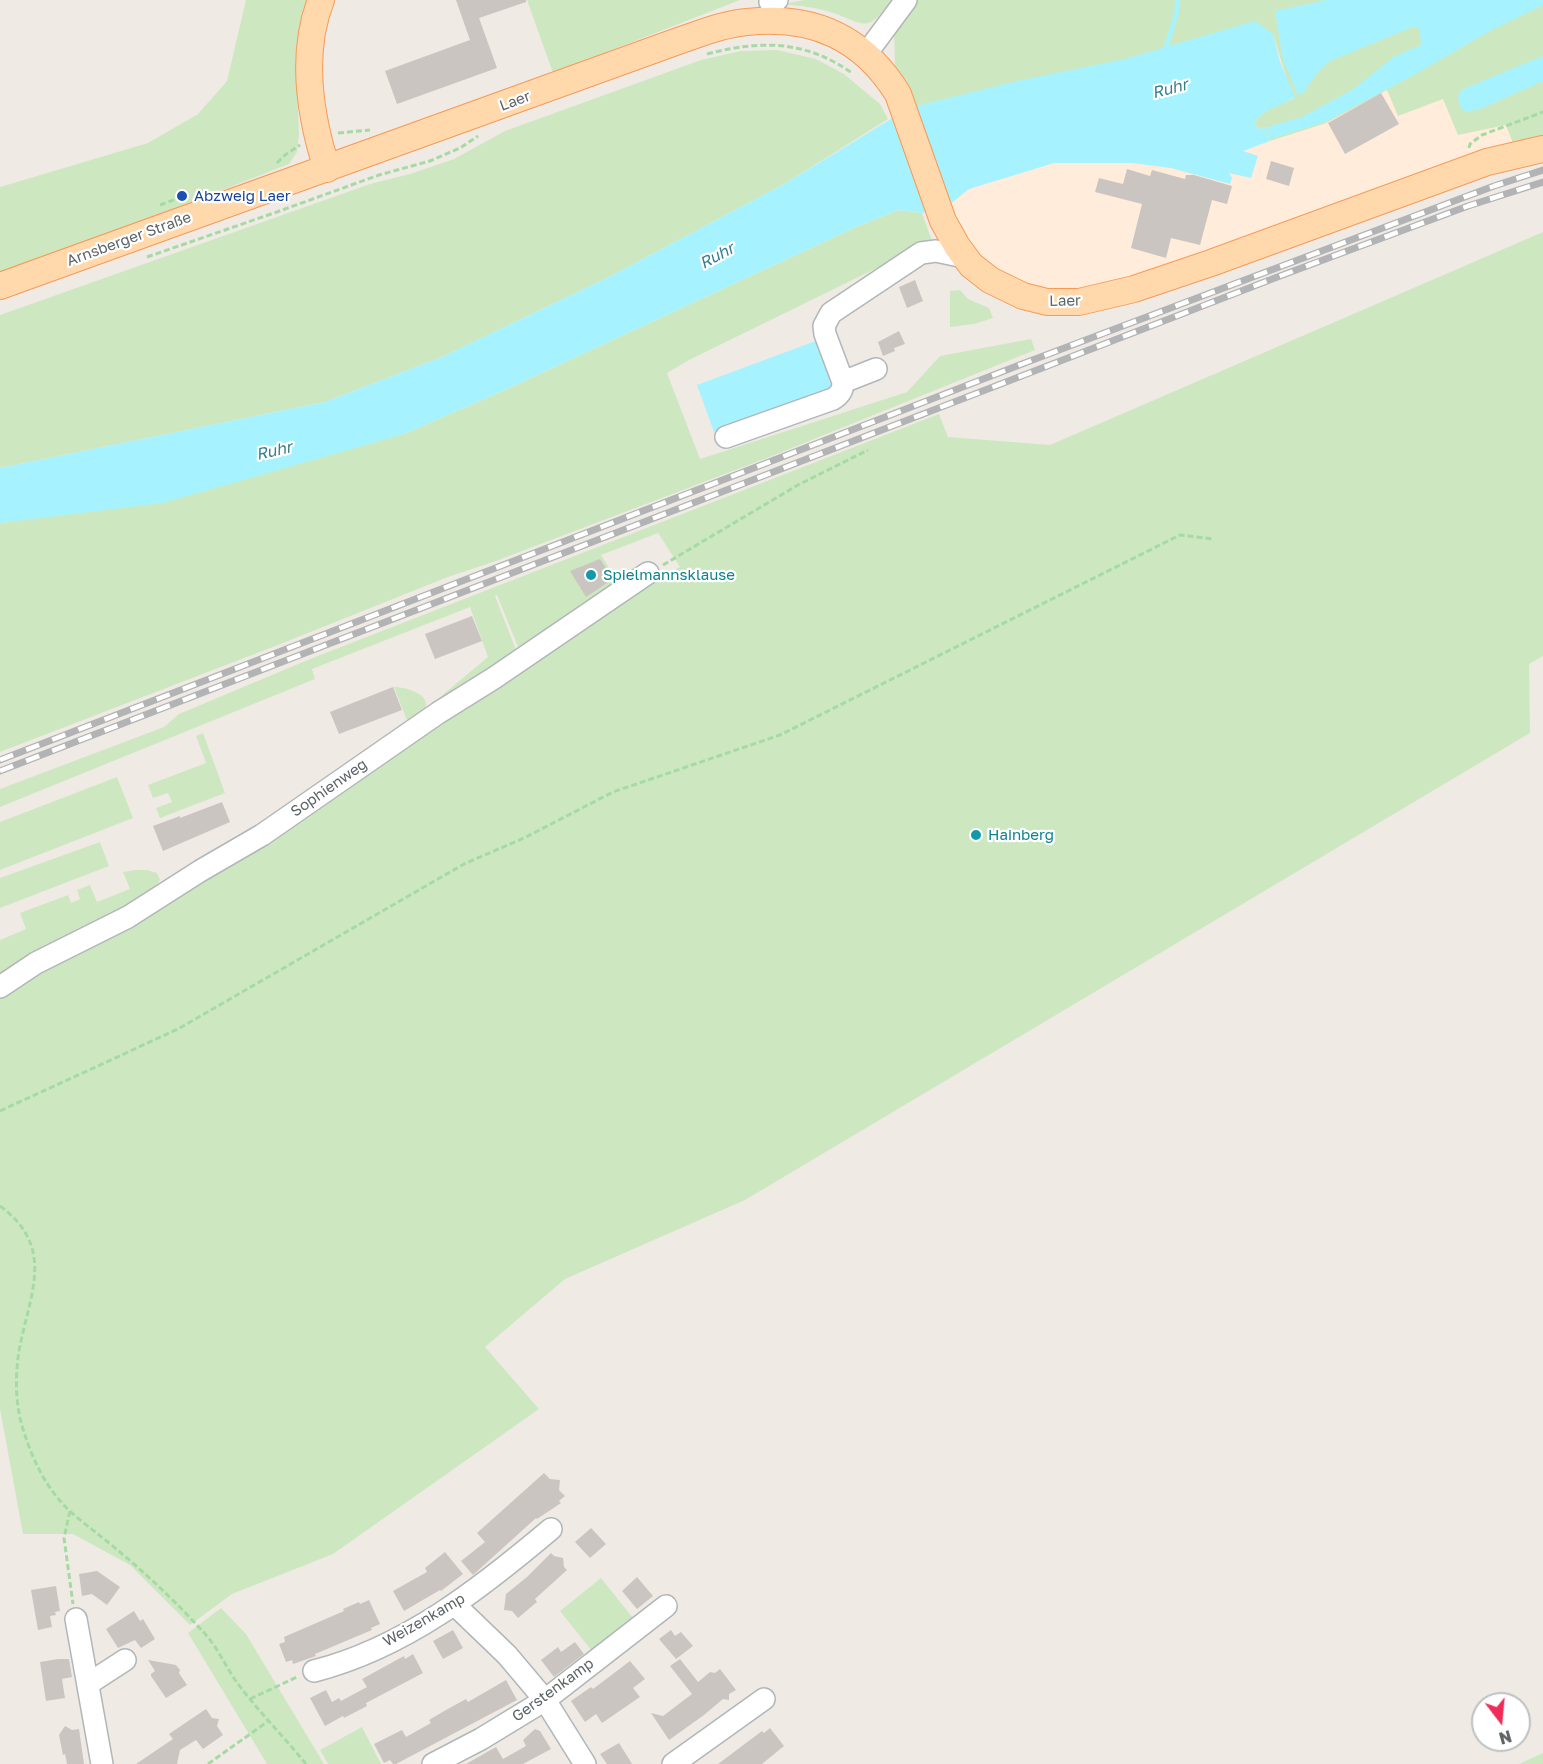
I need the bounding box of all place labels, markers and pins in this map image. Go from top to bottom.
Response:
place label: Abzweig Laer [194,187,290,205]
marker: Abzweig Laer [175,189,189,203]
place label: Spielmannsklause [603,566,735,584]
marker: Spielmannsklause [584,568,598,582]
place label: Hainberg [988,826,1054,844]
marker: Hainberg [969,828,983,842]

